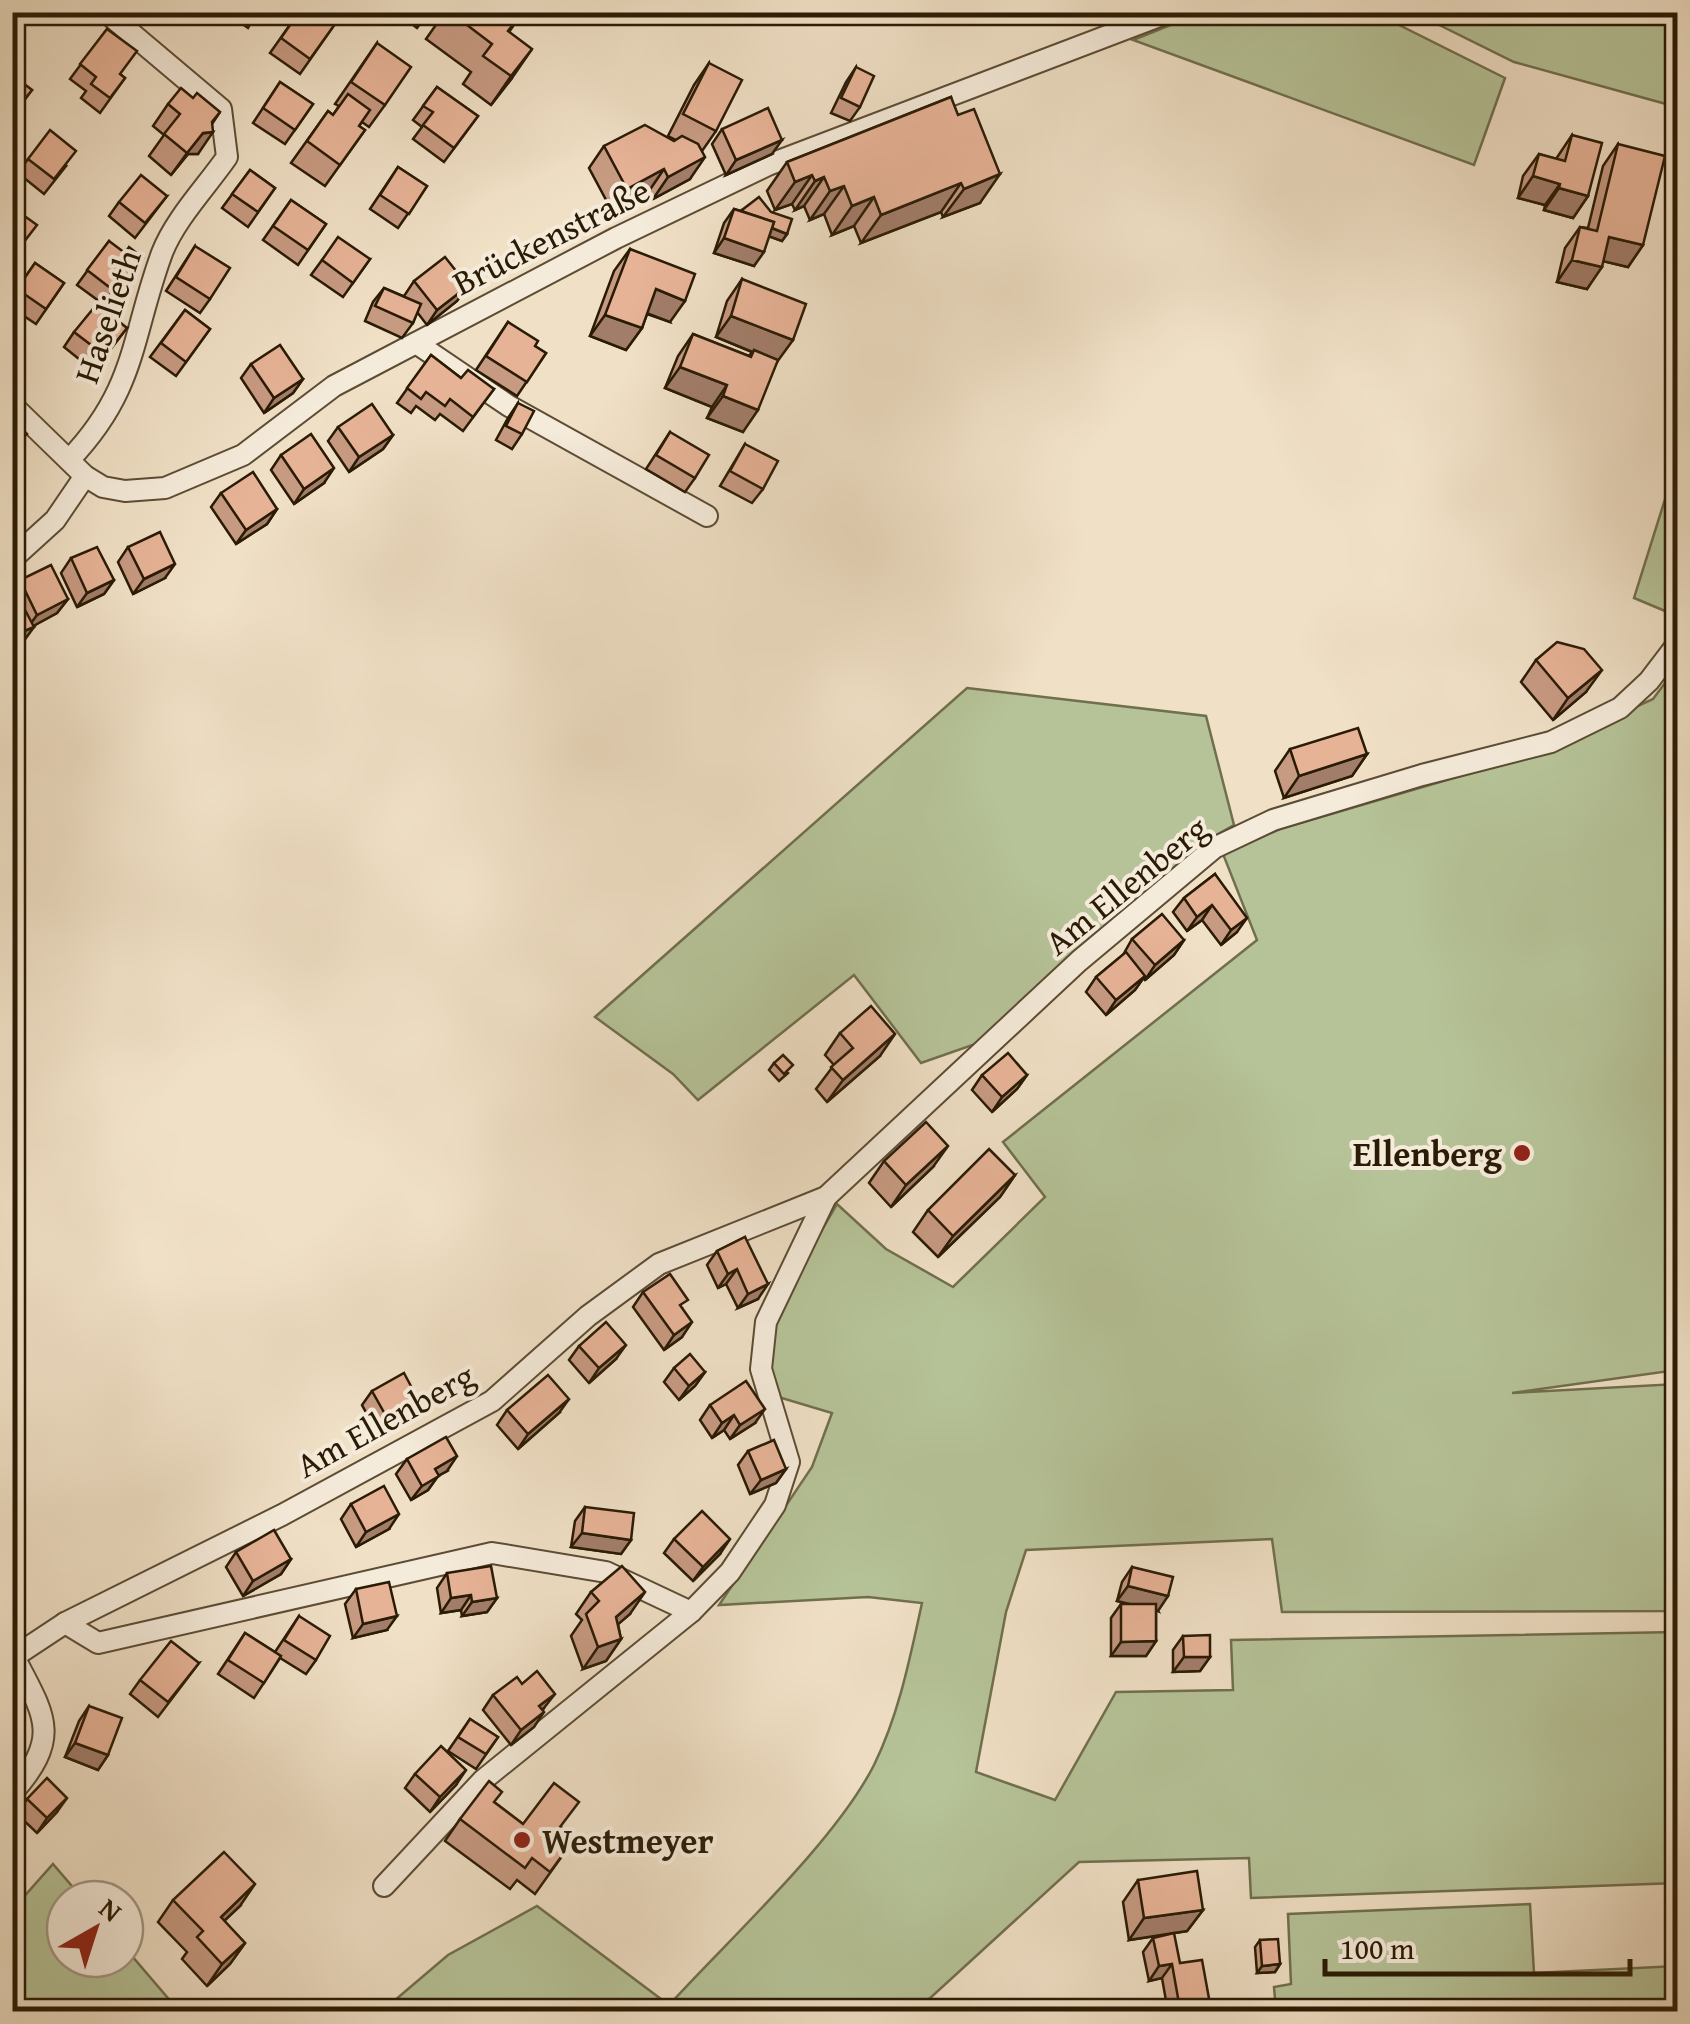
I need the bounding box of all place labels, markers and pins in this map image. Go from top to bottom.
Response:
place label: Ellenberg [1353,1128,1503,1179]
marker: Ellenberg [1511,1142,1533,1164]
place label: Westmeyer [542,1815,714,1866]
marker: Westmeyer [511,1829,533,1851]

